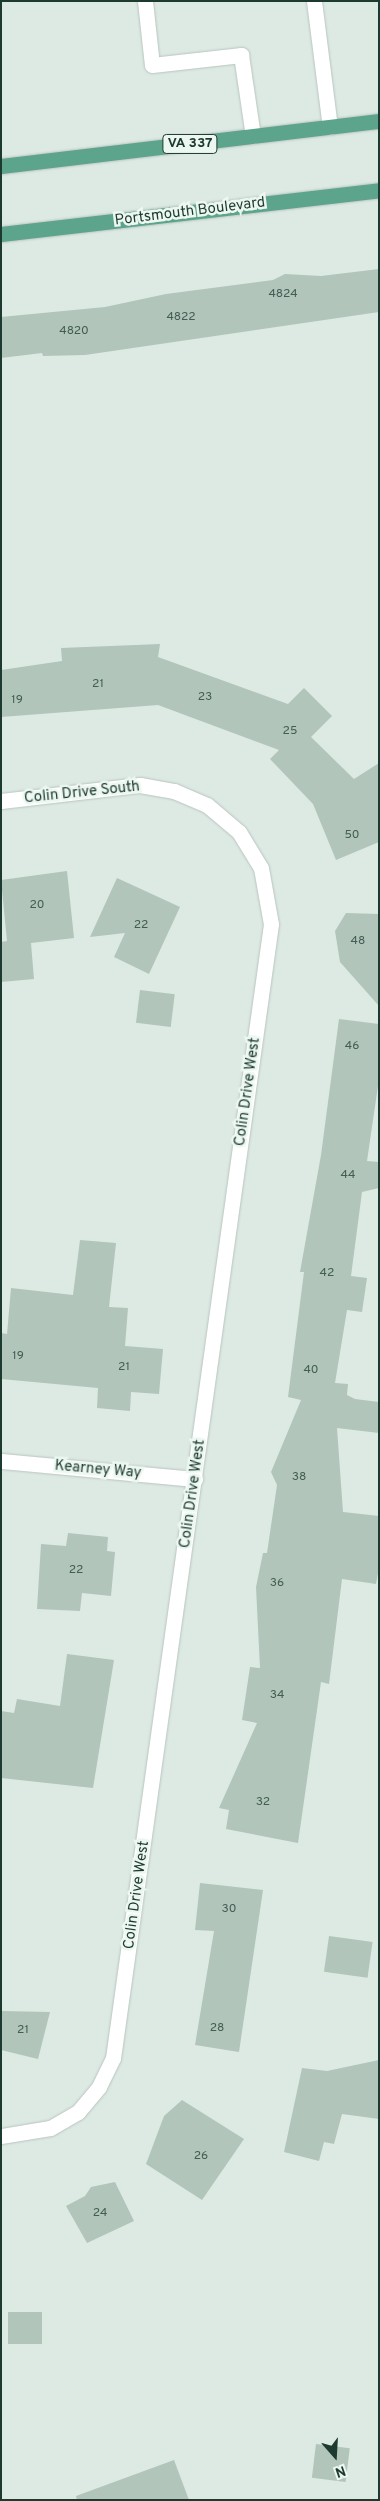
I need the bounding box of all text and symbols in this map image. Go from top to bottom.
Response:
road number: VA 337 [161,132,219,156]
street label: Portsmouth Boulevard [114,194,266,230]
house number: 4824 [268,288,298,302]
house number: 4822 [166,311,196,325]
house number: 4820 [59,325,89,339]
house number: 21 [92,678,104,692]
house number: 23 [198,691,212,705]
house number: 19 [11,694,23,708]
house number: 25 [283,725,297,739]
street label: Colin Drive South [23,778,141,808]
house number: 50 [344,829,360,843]
house number: 20 [29,899,45,913]
house number: 22 [134,919,148,933]
house number: 48 [351,935,365,949]
street label: Colin Drive West [231,1036,265,1148]
house number: 46 [345,1040,359,1054]
house number: 44 [341,1169,355,1183]
house number: 42 [320,1267,334,1281]
house number: 19 [12,1350,24,1364]
house number: 21 [118,1361,130,1375]
house number: 40 [303,1364,319,1378]
street label: Colin Drive West [176,1438,210,1550]
street label: Kearney Way [54,1457,142,1483]
house number: 38 [292,1471,306,1485]
house number: 22 [69,1564,83,1578]
house number: 36 [270,1577,284,1591]
house number: 34 [270,1689,284,1703]
house number: 32 [256,1796,270,1810]
street label: Colin Drive West [120,1839,154,1951]
house number: 30 [222,1903,236,1917]
house number: 28 [210,2022,224,2036]
house number: 21 [17,2024,29,2038]
house number: 26 [194,2150,208,2164]
house number: 24 [93,2207,107,2221]
north arrow [310,2431,360,2481]
text: N [333,2461,348,2480]

